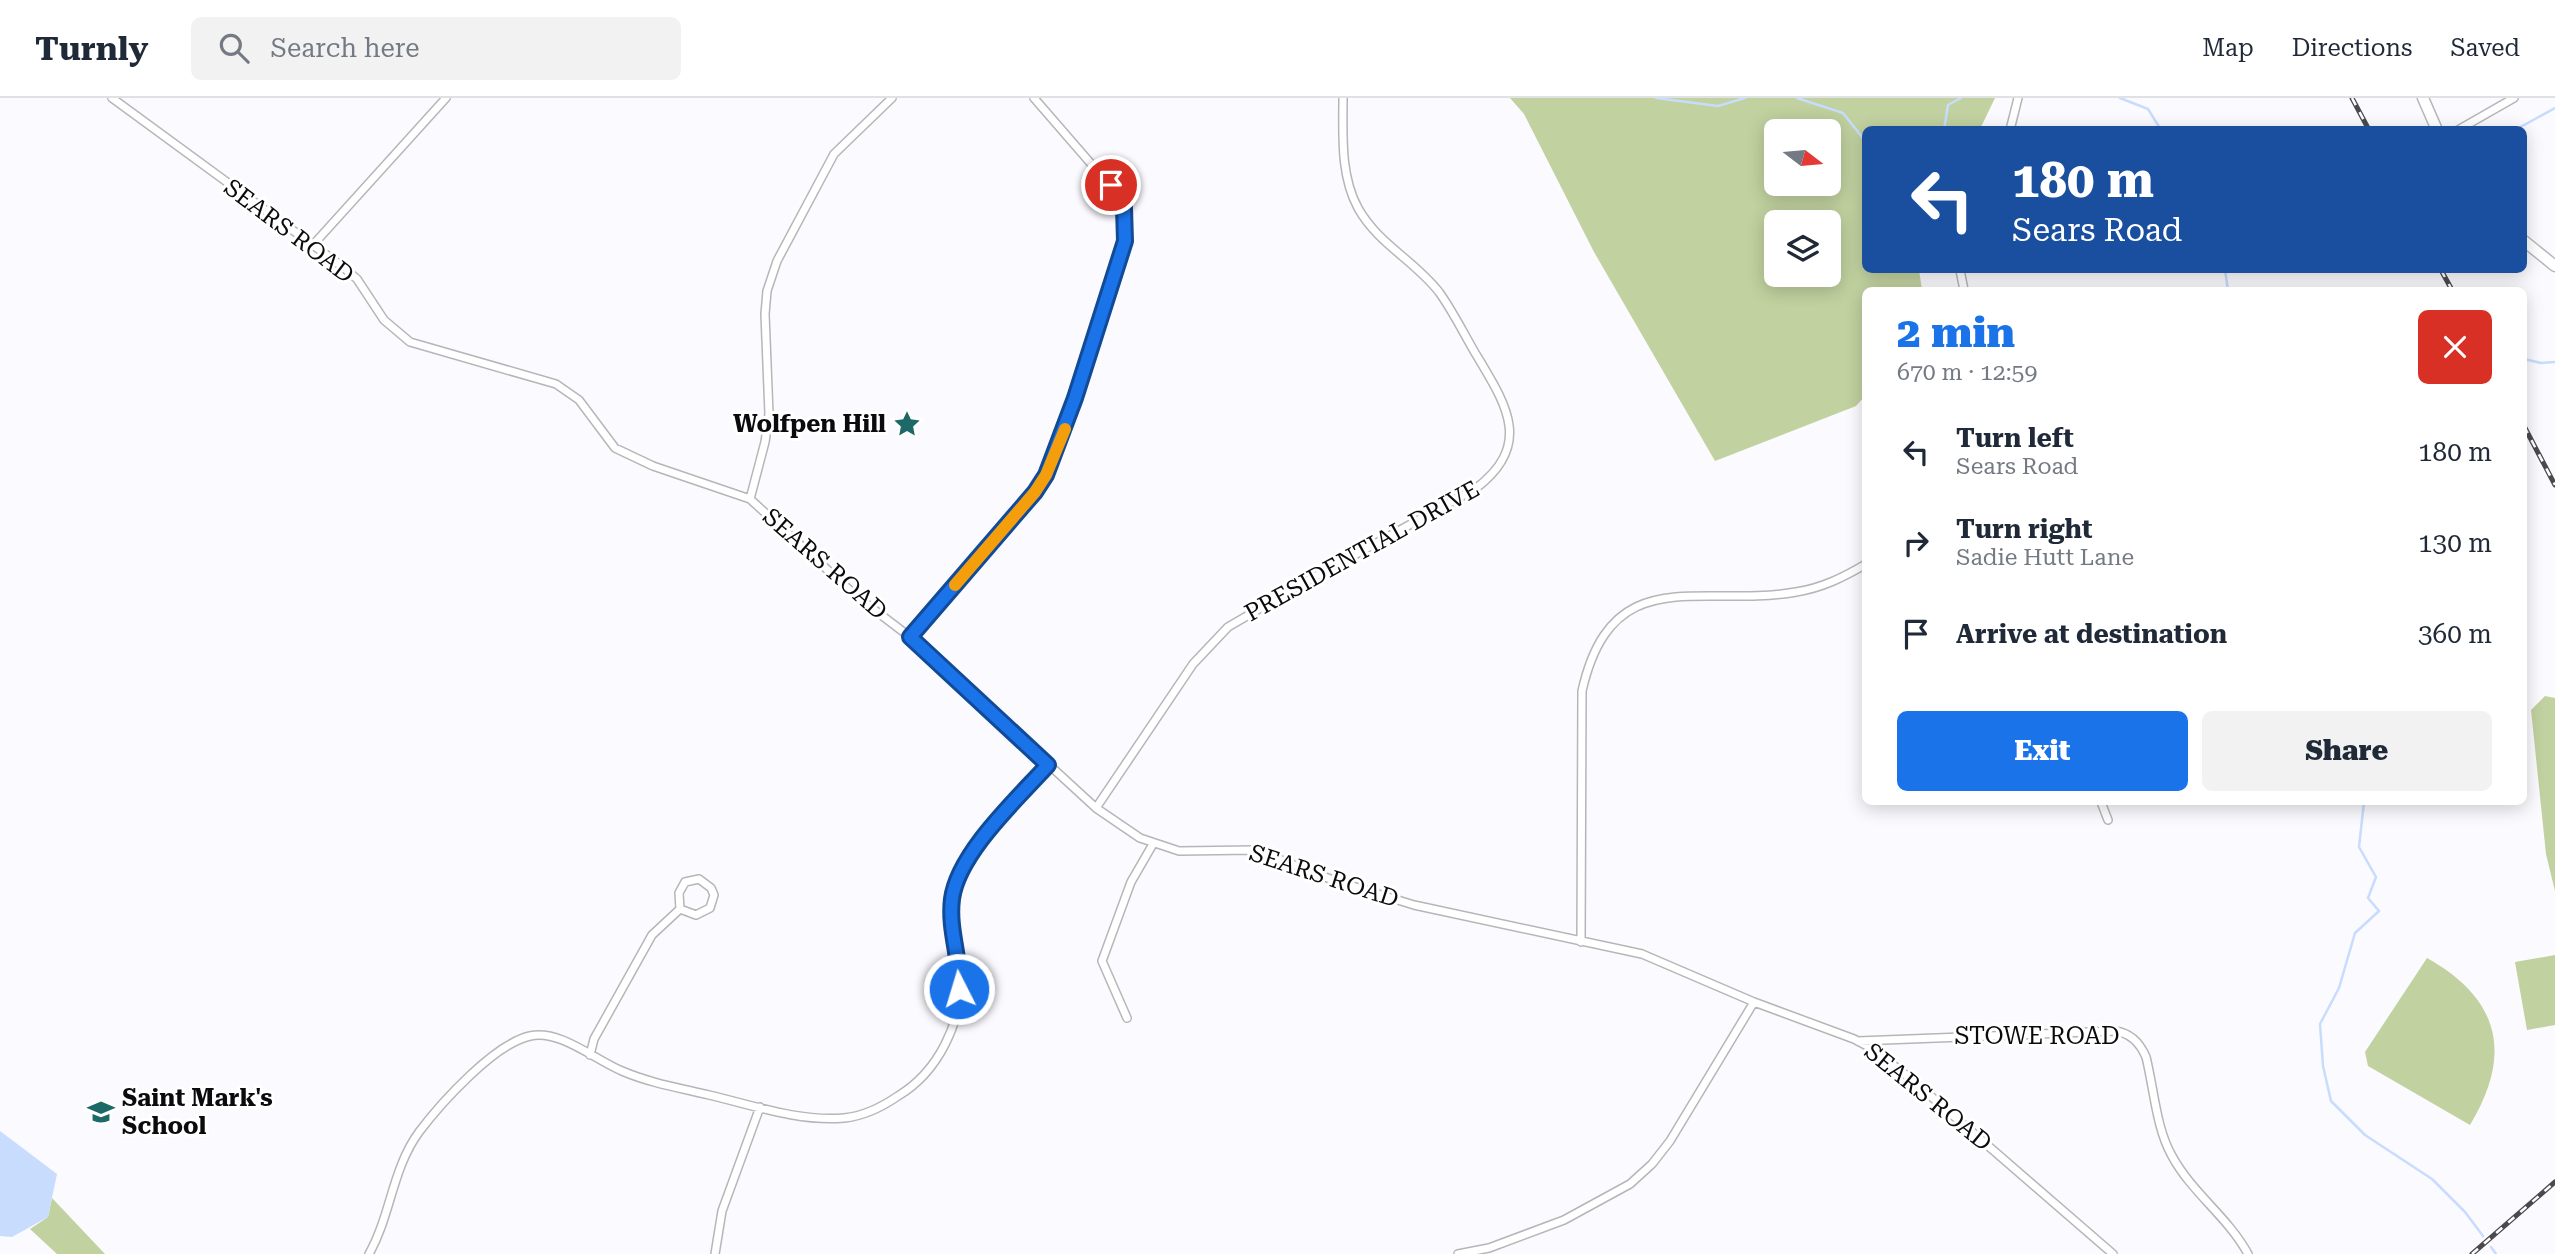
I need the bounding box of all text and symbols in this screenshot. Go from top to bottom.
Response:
search box [191,17,681,80]
text: Turnly [35,29,149,68]
icon: search [215,29,253,67]
text: Search here [271,33,419,63]
text: Map [2202,34,2254,62]
text: Directions [2292,34,2412,62]
text: Saved [2450,34,2520,62]
north arrow [1764,119,1841,196]
map controls [1764,119,1841,287]
text: 180 m [2012,152,2154,209]
icon: left [1897,154,1988,245]
pin [1081,155,1141,215]
icon: arrive [1092,166,1130,204]
street label: SEARS ROAD [219,173,359,289]
button: layers [1764,210,1841,287]
text: Sears Road [2012,211,2182,249]
text: 2 min [1897,308,2015,357]
button: close [2418,310,2492,384]
text: 670 m · 12:59 [1897,359,2037,386]
place icon: Wolfpen Hill [892,409,922,439]
place label: Wolfpen Hill [733,410,886,438]
text: Turn left [1956,423,2074,453]
icon: left [1897,433,1935,471]
text: 180 m [2418,437,2492,467]
text: Sears Road [1956,453,2078,480]
street label: PRESIDENTIAL DRIVE [1240,475,1484,627]
street label: SEARS ROAD [757,502,893,626]
text: Turn right [1956,514,2092,544]
icon: right [1897,524,1935,562]
text: 130 m [2418,528,2492,558]
text: Sadie Hutt Lane [1956,544,2134,571]
icon: arrive [1897,615,1935,653]
text: Arrive at destination [1956,619,2227,649]
text: 360 m [2418,619,2492,649]
button: Exit [1897,711,2188,791]
button: Share [2202,711,2492,791]
street label: SEARS ROAD [1246,839,1402,913]
position arrow [922,952,996,1026]
street label: STOWE ROAD [1954,1022,2120,1050]
street label: SEARS ROAD [1859,1037,1997,1157]
place label: Saint Mark's School [122,1084,273,1140]
school or university icon: Saint Mark's School [86,1097,116,1127]

